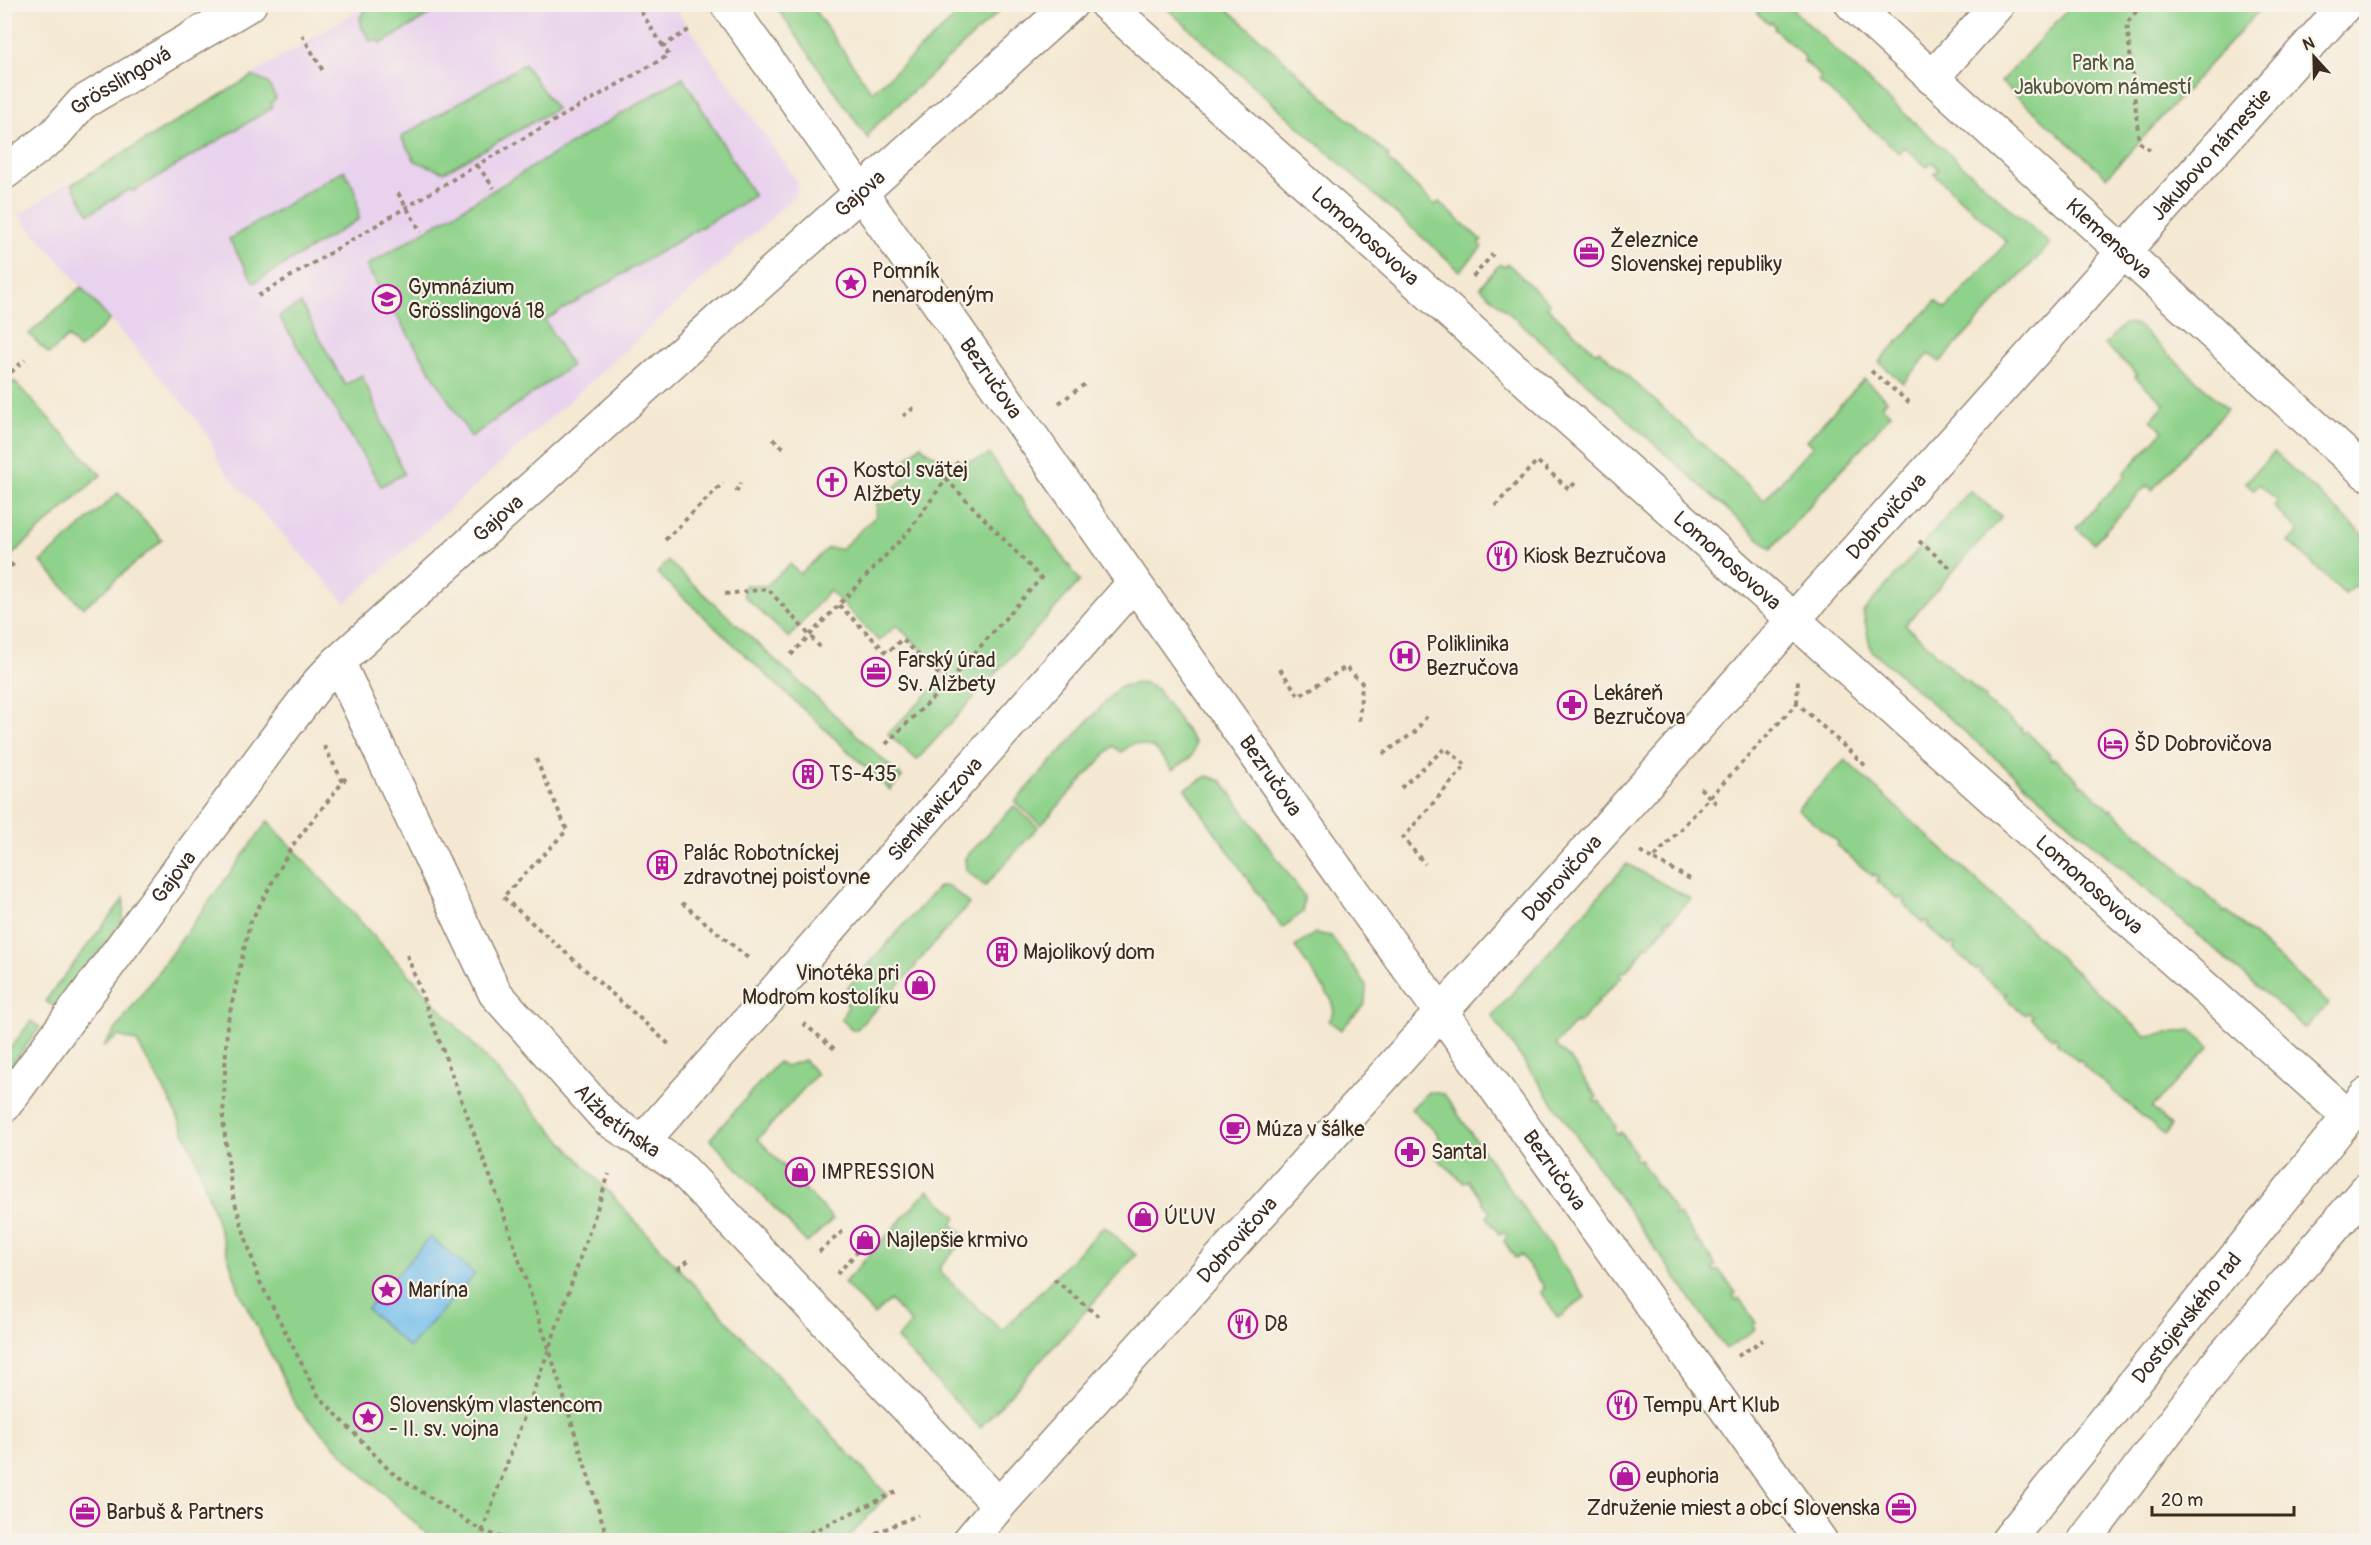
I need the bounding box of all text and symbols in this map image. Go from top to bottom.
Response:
north arrow [2284,27,2344,87]
text: N [2300,33,2318,55]
street label: Grösslingová [64,40,176,121]
park label: Park na Jakubovom námestí [2014,50,2192,101]
street label: Jakubovo námestie [2145,83,2278,227]
street label: Gajova [829,164,891,224]
street label: Lomonosovova [1305,181,1425,292]
street label: Klemensova [2060,193,2158,285]
place label: Železnice Slovenskej republiky [1610,227,1782,278]
office icon: Železnice Slovenskej republiky [1573,236,1605,268]
place label: Pomník nenarodeným [872,258,994,309]
place icon: Pomník nenarodeným [835,267,867,299]
place label: Gymnázium Grösslingová 18 [408,274,545,325]
school or university icon: Gymnázium Grösslingová 18 [371,283,403,315]
street label: Bezručova [953,333,1028,424]
place label: Kostol svätej Alžbety [853,457,968,508]
church icon: Kostol svätej Alžbety [816,466,848,498]
street label: Dobrovičova [1841,467,1933,566]
street label: Gajova [467,489,529,548]
street label: Lomonosovova [1667,505,1787,616]
restaurant icon: Kiosk Bezručova [1486,540,1518,572]
place label: Kiosk Bezručova [1523,543,1666,570]
place label: Poliklinika Bezručova [1426,631,1519,682]
hospital icon: Poliklinika Bezručova [1389,640,1421,672]
place label: Farský úrad Sv. Alžbety [897,647,996,698]
office icon: Farský úrad Sv. Alžbety [860,656,892,688]
place label: Lekáreň Bezručova [1593,680,1686,731]
pharmacy icon: Lekáreň Bezručova [1556,689,1588,721]
hotel icon: ŠD Dobrovičova [2097,728,2129,760]
street label: Bezručova [1233,730,1308,822]
place label: ŠD Dobrovičova [2134,730,2272,758]
street label: Sienkiewiczova [882,751,989,867]
building icon: TS-435 [792,758,824,790]
place label: TS-435 [829,761,897,788]
street label: Dobrovičova [1516,829,1608,927]
street label: Lomonosovova [2029,829,2149,940]
place label: Palác Robotníckej zdravotnej poisťovne [683,840,871,891]
street label: Gajova [146,845,202,909]
building icon: Palác Robotníckej zdravotnej poisťovne [646,849,678,881]
building icon: Majolikový dom [986,936,1018,968]
place label: Majolikový dom [1023,939,1155,966]
place label: Vinotéka pri Modrom kostolíku [742,960,899,1011]
shop icon: Vinotéka pri Modrom kostolíku [904,969,936,1001]
street label: Alžbetínska [568,1078,665,1164]
cafe icon: Múza v šálke [1219,1113,1251,1145]
place label: Múza v šálke [1256,1116,1365,1143]
street label: Bezručova [1516,1125,1592,1216]
pharmacy icon: Santal [1394,1136,1426,1168]
place label: Santal [1431,1139,1487,1166]
shop icon: IMPRESSION [784,1156,816,1188]
place label: IMPRESSION [821,1159,935,1186]
street label: Dobrovičova [1191,1191,1284,1289]
shop icon: ÚĽUV [1127,1201,1159,1233]
place label: ÚĽUV [1164,1204,1216,1231]
shop icon: Najlepšie krmivo [849,1224,881,1256]
place label: Najlepšie krmivo [886,1227,1028,1254]
street label: Dostojevského rad [2126,1247,2248,1389]
place icon: Marína [371,1274,403,1306]
place label: Marína [408,1277,468,1304]
restaurant icon: D8 [1227,1308,1259,1340]
place label: D8 [1264,1311,1288,1338]
restaurant icon: Tempu Art Klub [1606,1389,1638,1421]
place label: Slovenským vlastencom - II. sv. vojna [389,1392,603,1443]
place label: Tempu Art Klub [1643,1392,1780,1419]
place icon: Slovenským vlastencom - II. sv. vojna [352,1401,384,1433]
shop icon: euphoria [1609,1460,1641,1492]
place label: euphoria [1646,1463,1719,1490]
scale bar [2152,1479,2294,1517]
text: 20 m [2161,1489,2203,1512]
office icon: Združenie miest a obcí Slovenska [1885,1492,1917,1524]
place label: Združenie miest a obcí Slovenska [1586,1495,1880,1522]
office icon: Barbuš & Partners [69,1496,101,1528]
place label: Barbuš & Partners [106,1499,264,1526]

